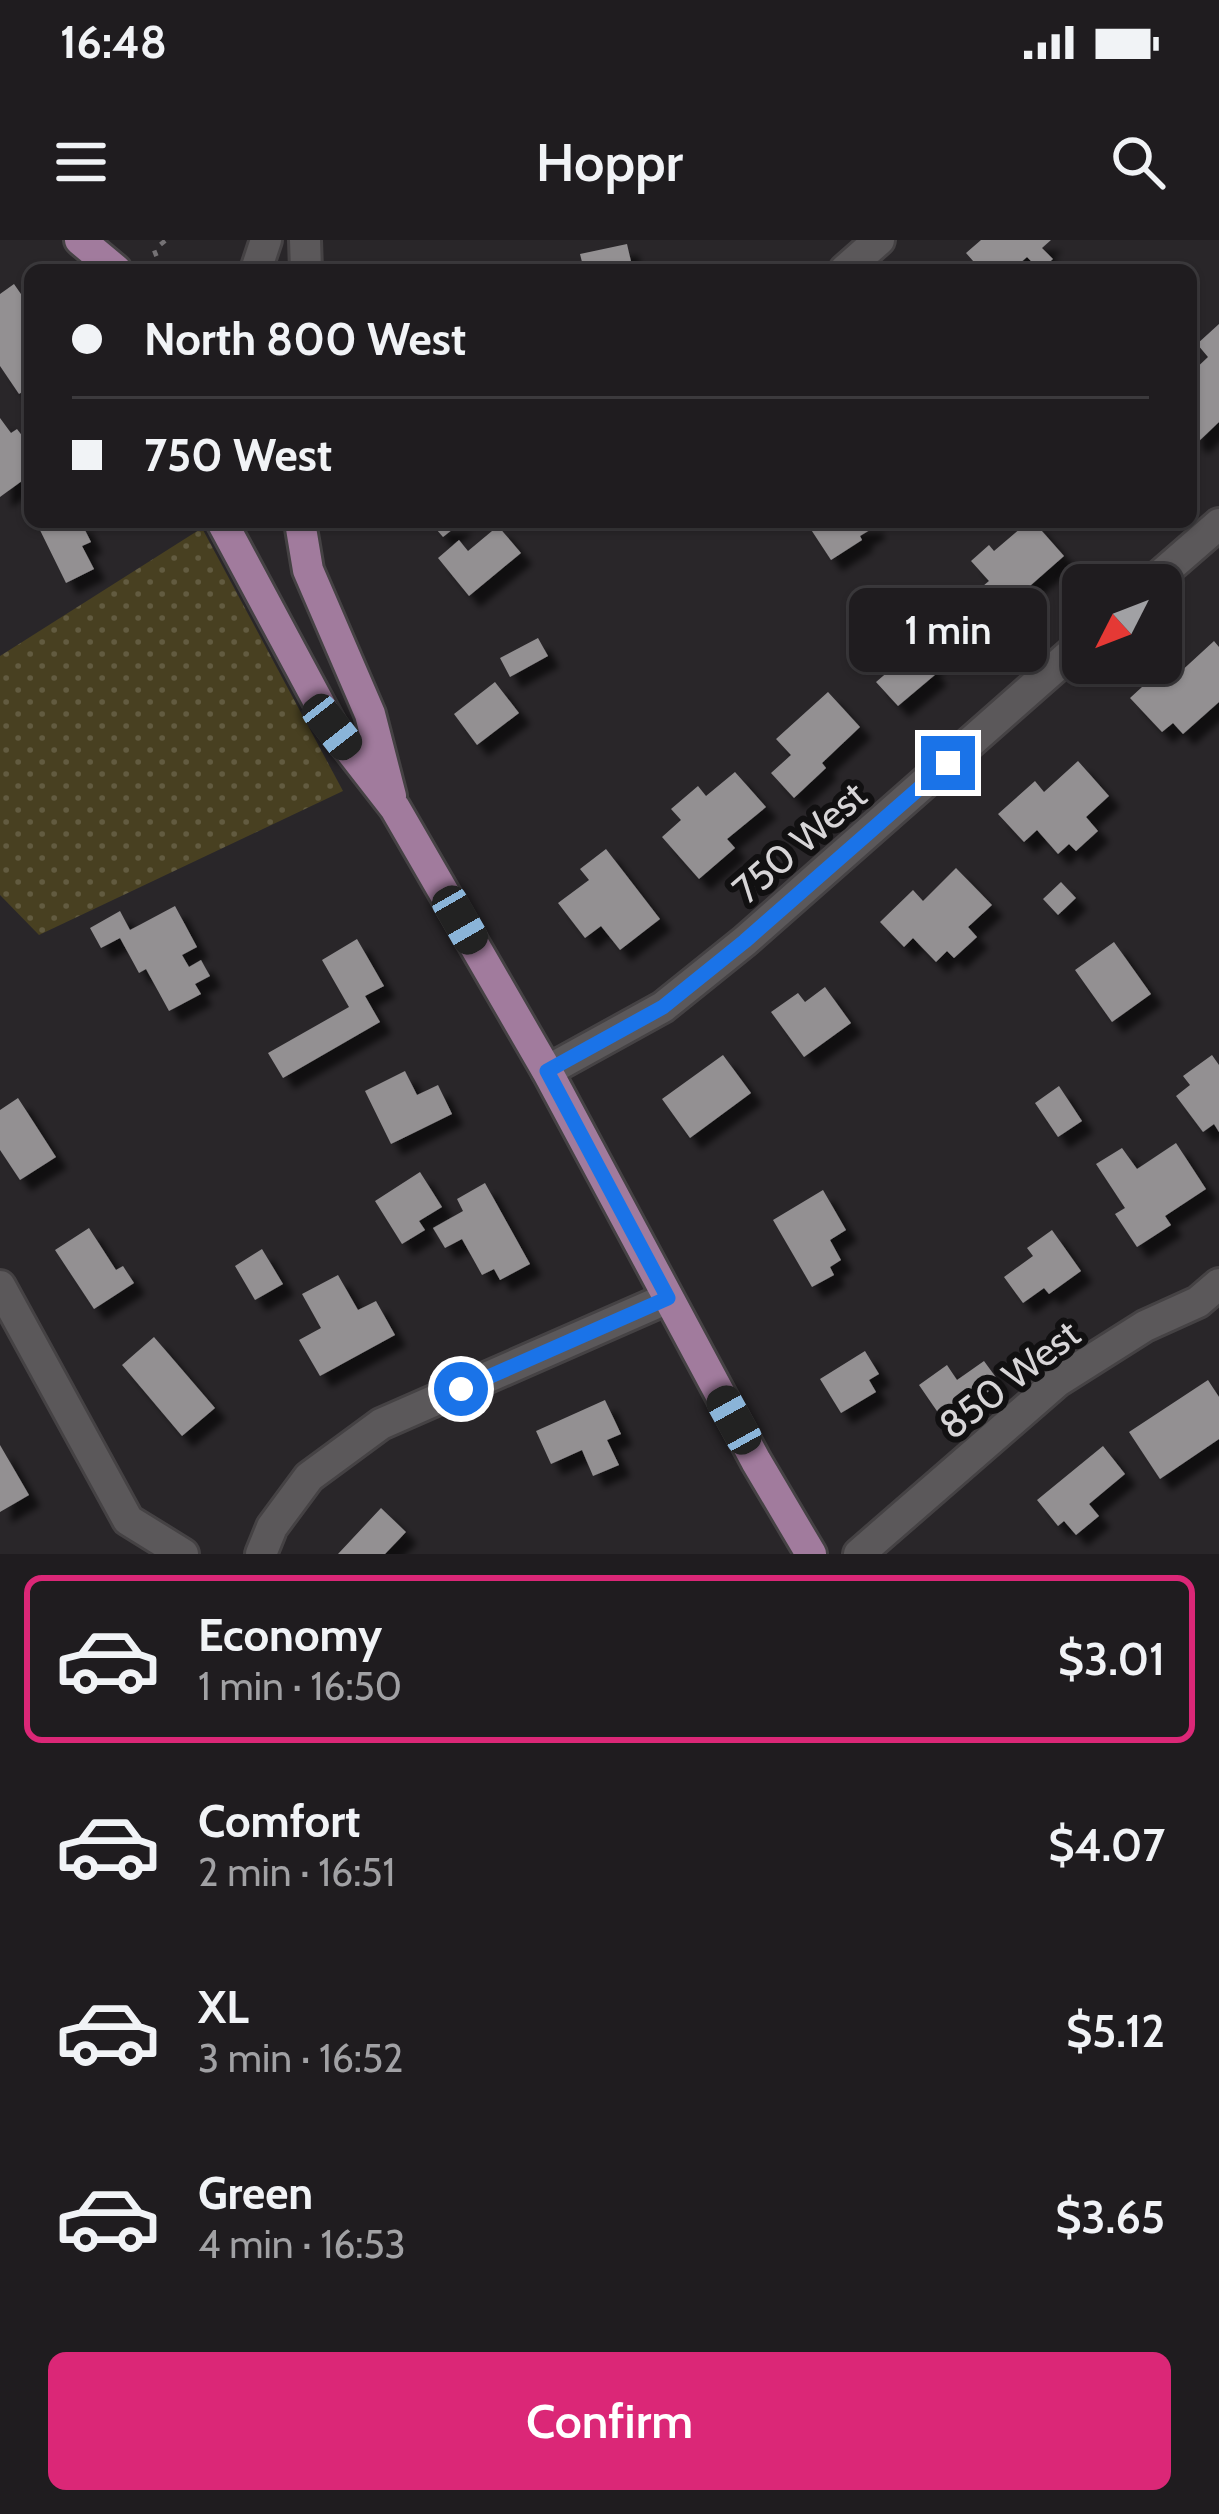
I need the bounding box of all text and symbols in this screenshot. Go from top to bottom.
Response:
text: 16:48 [60,15,167,69]
icon: menu [48,129,114,195]
text: Hoppr [536,129,683,195]
icon: search [1105,129,1171,195]
text: North 800 West [144,312,466,366]
text: 750 West [144,428,332,482]
north arrow [1062,564,1182,684]
map controls [1062,564,1182,684]
callout: 1 min [849,589,1047,673]
text: 1 min [904,606,992,654]
car [296,688,368,766]
route end [921,736,975,790]
street label: 750 West [722,771,876,913]
car [426,880,494,960]
street label: 850 West [929,1309,1089,1449]
route start [434,1362,488,1416]
car [701,1380,767,1460]
icon: car [54,1605,162,1713]
text: Economy [198,1608,382,1662]
text: $3.01 [1058,1632,1165,1686]
text: 1 min · 16:50 [198,1662,402,1710]
icon: car [54,1791,162,1899]
text: Comfort [198,1794,361,1848]
text: $4.07 [1048,1818,1165,1872]
text: 2 min · 16:51 [198,1848,395,1896]
icon: car [54,1977,162,2085]
text: XL [198,1980,249,2034]
text: $5.12 [1066,2004,1165,2058]
text: 3 min · 16:52 [198,2034,404,2082]
icon: car [54,2163,162,2271]
text: Green [198,2166,313,2220]
text: $3.65 [1055,2190,1165,2244]
text: 4 min · 16:53 [198,2220,406,2268]
button: Confirm [48,2352,1171,2490]

